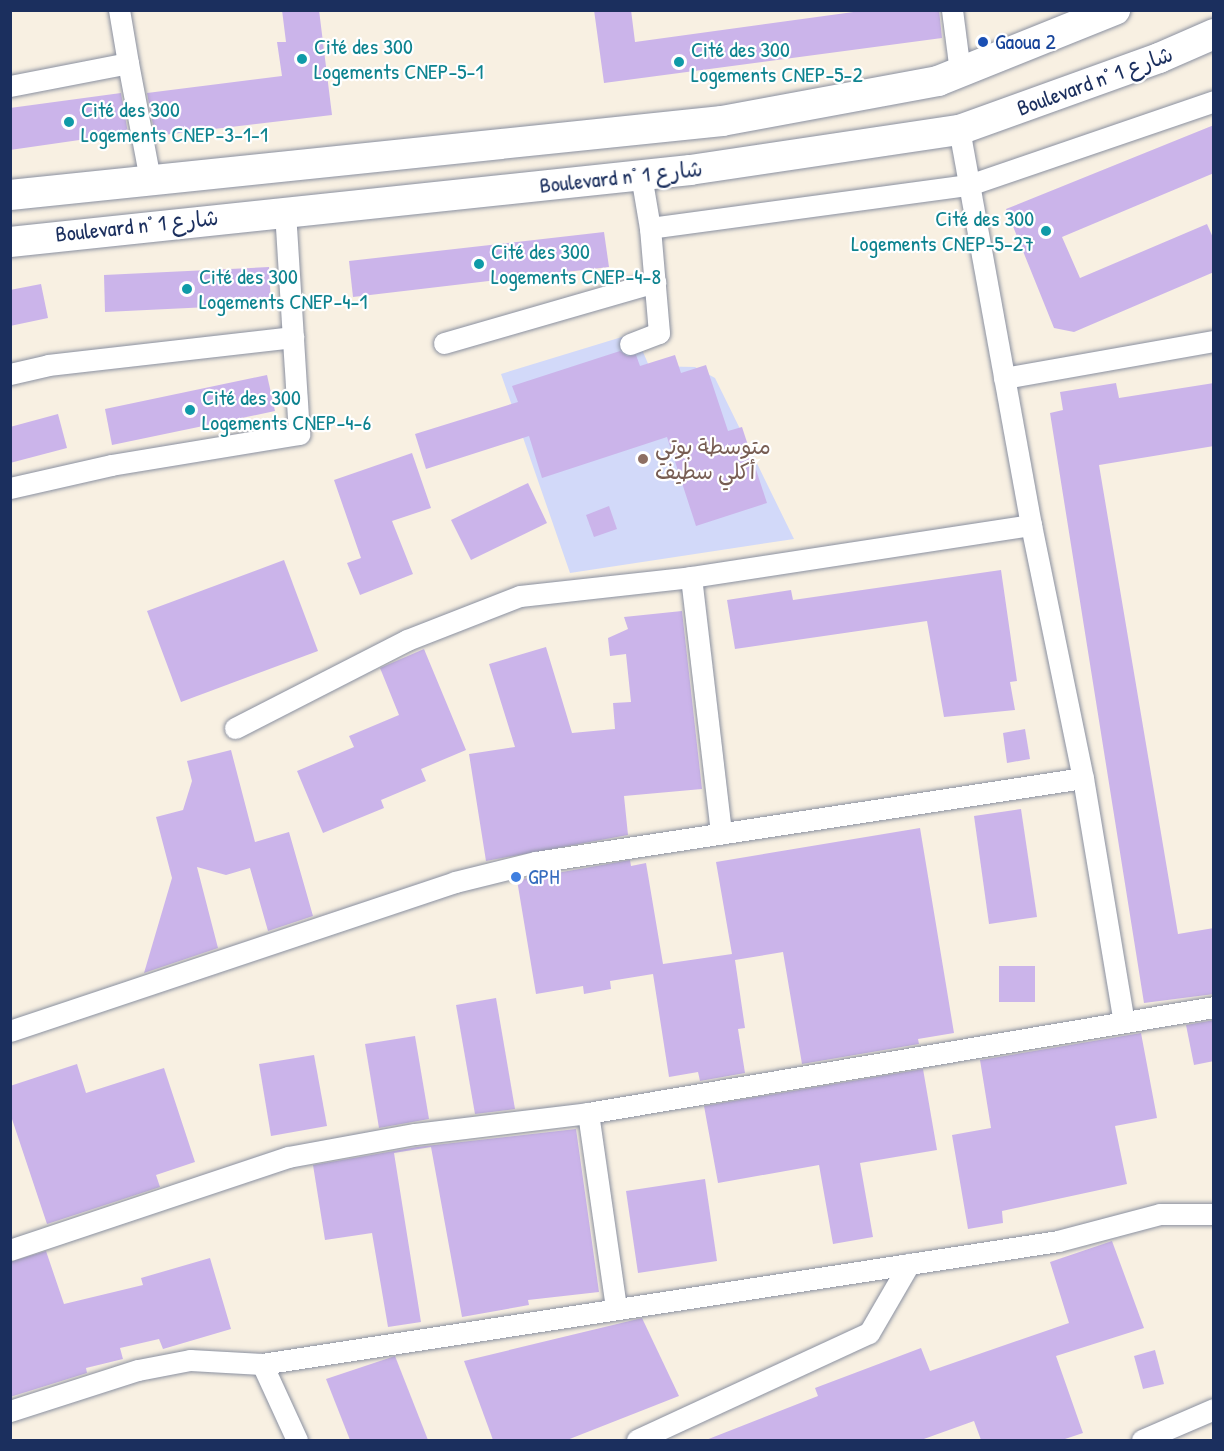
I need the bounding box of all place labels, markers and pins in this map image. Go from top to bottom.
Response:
place label: Gaoua 2 [995,29,1056,55]
place label: Cité des 300 Logements CNEP-5-1 [314,33,483,84]
marker: Gaoua 2 [976,35,990,49]
place label: Cité des 300 Logements CNEP-5-2 [691,36,863,88]
marker: Cité des 300 Logements CNEP-5-1 [295,52,309,66]
marker: Cité des 300 Logements CNEP-5-2 [672,55,686,69]
place label: Cité des 300 Logements CNEP-3-1-1 [81,96,268,148]
marker: Cité des 300 Logements CNEP-3-1-1 [62,115,76,129]
place label: Cité des 300 Logements CNEP-5-27 [851,205,1034,256]
marker: Cité des 300 Logements CNEP-5-27 [1039,224,1053,238]
place label: Cité des 300 Logements CNEP-4-8 [491,238,661,290]
marker: Cité des 300 Logements CNEP-4-8 [472,257,486,271]
place label: Cité des 300 Logements CNEP-4-1 [199,263,367,314]
marker: Cité des 300 Logements CNEP-4-1 [180,282,194,296]
place label: Cité des 300 Logements CNEP-4-6 [202,384,371,436]
marker: Cité des 300 Logements CNEP-4-6 [183,403,197,417]
place label: متوسطة بوتي أكلي سطيف [655,433,771,484]
marker: متوسطة بوتي أكلي سطيف [636,452,650,466]
place label: GPH [528,864,559,890]
marker: GPH [509,870,523,884]

